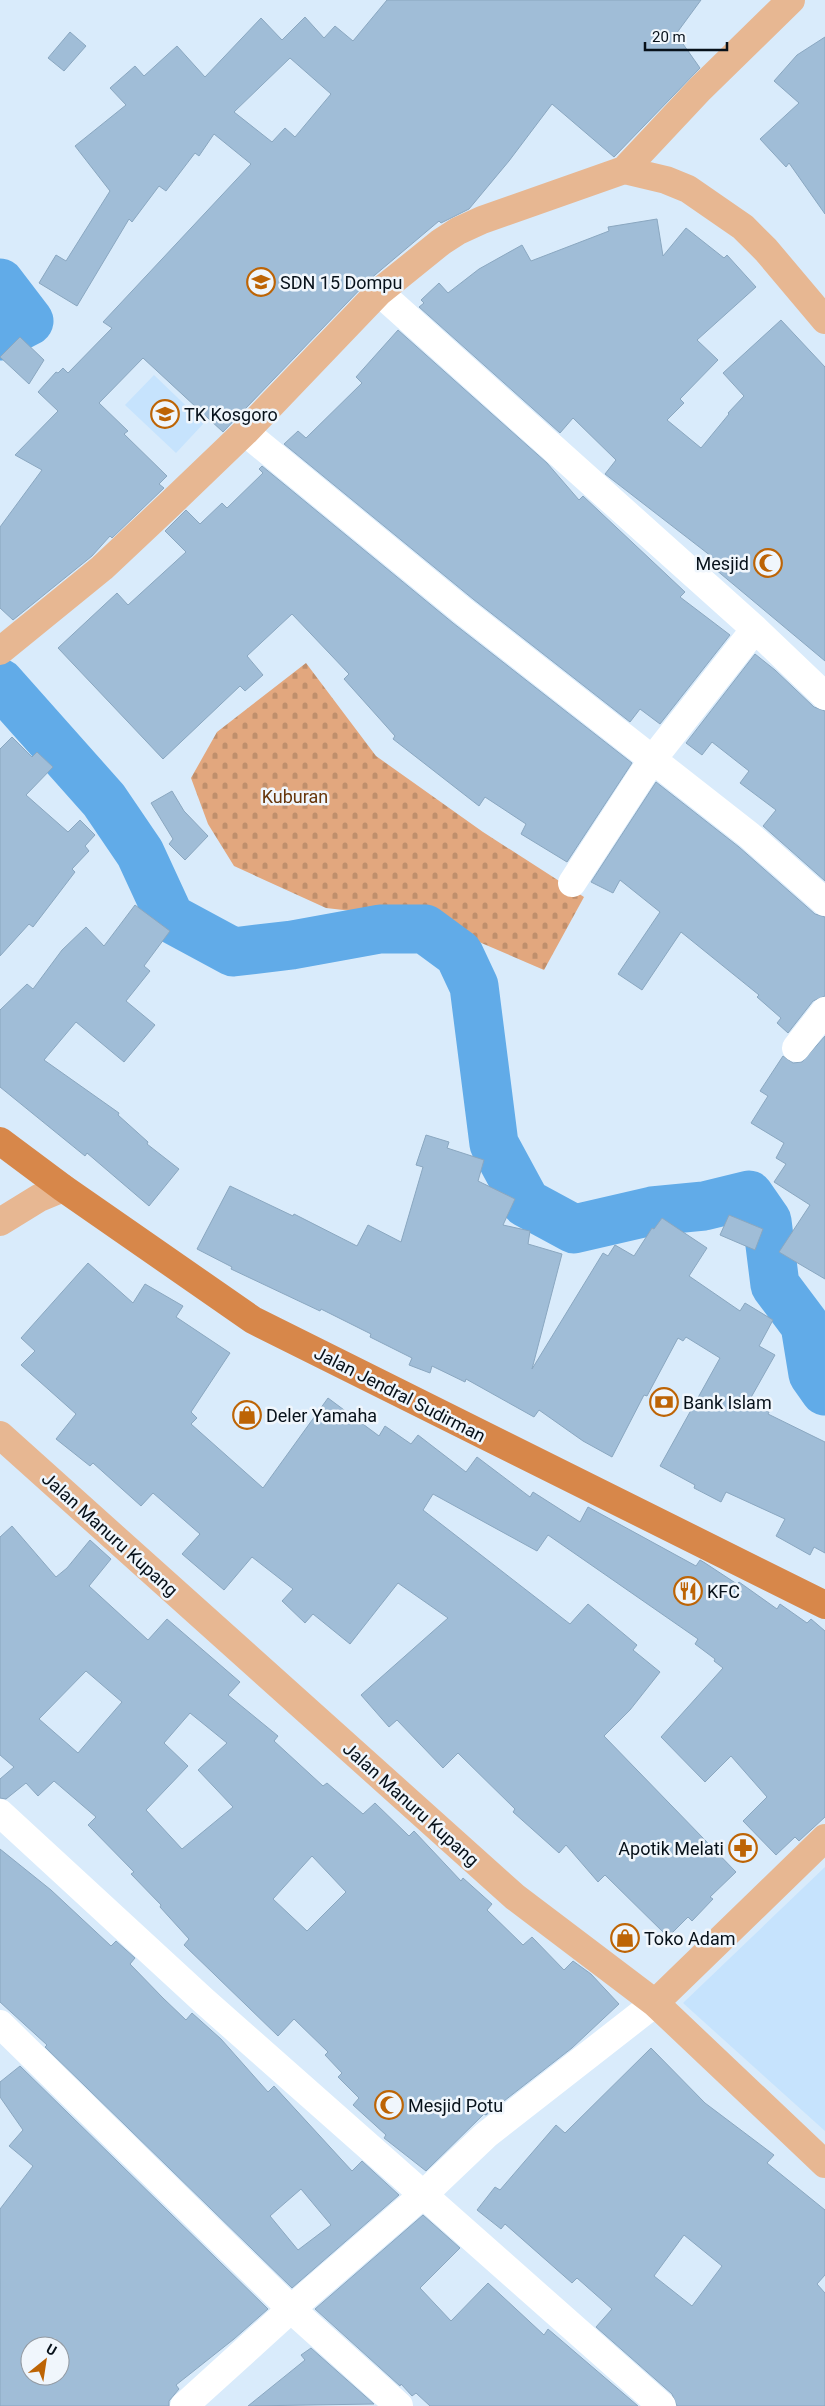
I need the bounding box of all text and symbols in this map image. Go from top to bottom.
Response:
scale bar [645,20,728,52]
text: 20 m [652,28,686,46]
school or university icon: SDN 15 Dompu [246,267,276,297]
place label: SDN 15 Dompu [280,272,402,293]
school or university icon: TK Kosgoro [150,399,180,429]
place label: TK Kosgoro [184,404,278,425]
mosque icon: Mesjid [753,548,783,578]
place label: Mesjid [696,553,749,574]
park label: Kuburan [262,786,328,807]
street label: Jalan Jendral Sudirman [311,1342,489,1446]
bank icon: Bank Islam [649,1387,679,1417]
place label: Bank Islam [683,1392,772,1413]
shop icon: Deler Yamaha [232,1400,262,1430]
place label: Deler Yamaha [266,1405,377,1426]
street label: Jalan Manuru Kupang [38,1468,182,1600]
restaurant icon: KFC [673,1576,703,1606]
place label: KFC [707,1581,740,1602]
street label: Jalan Manuru Kupang [339,1738,483,1870]
pharmacy icon: Apotik Melati [728,1833,758,1863]
place label: Apotik Melati [618,1838,724,1859]
shop icon: Toko Adam [610,1923,640,1953]
place label: Toko Adam [644,1928,735,1949]
mosque icon: Mesjid Potu [374,2090,404,2120]
place label: Mesjid Potu [408,2095,503,2116]
north arrow [20,2336,70,2386]
text: U [44,2341,59,2359]

